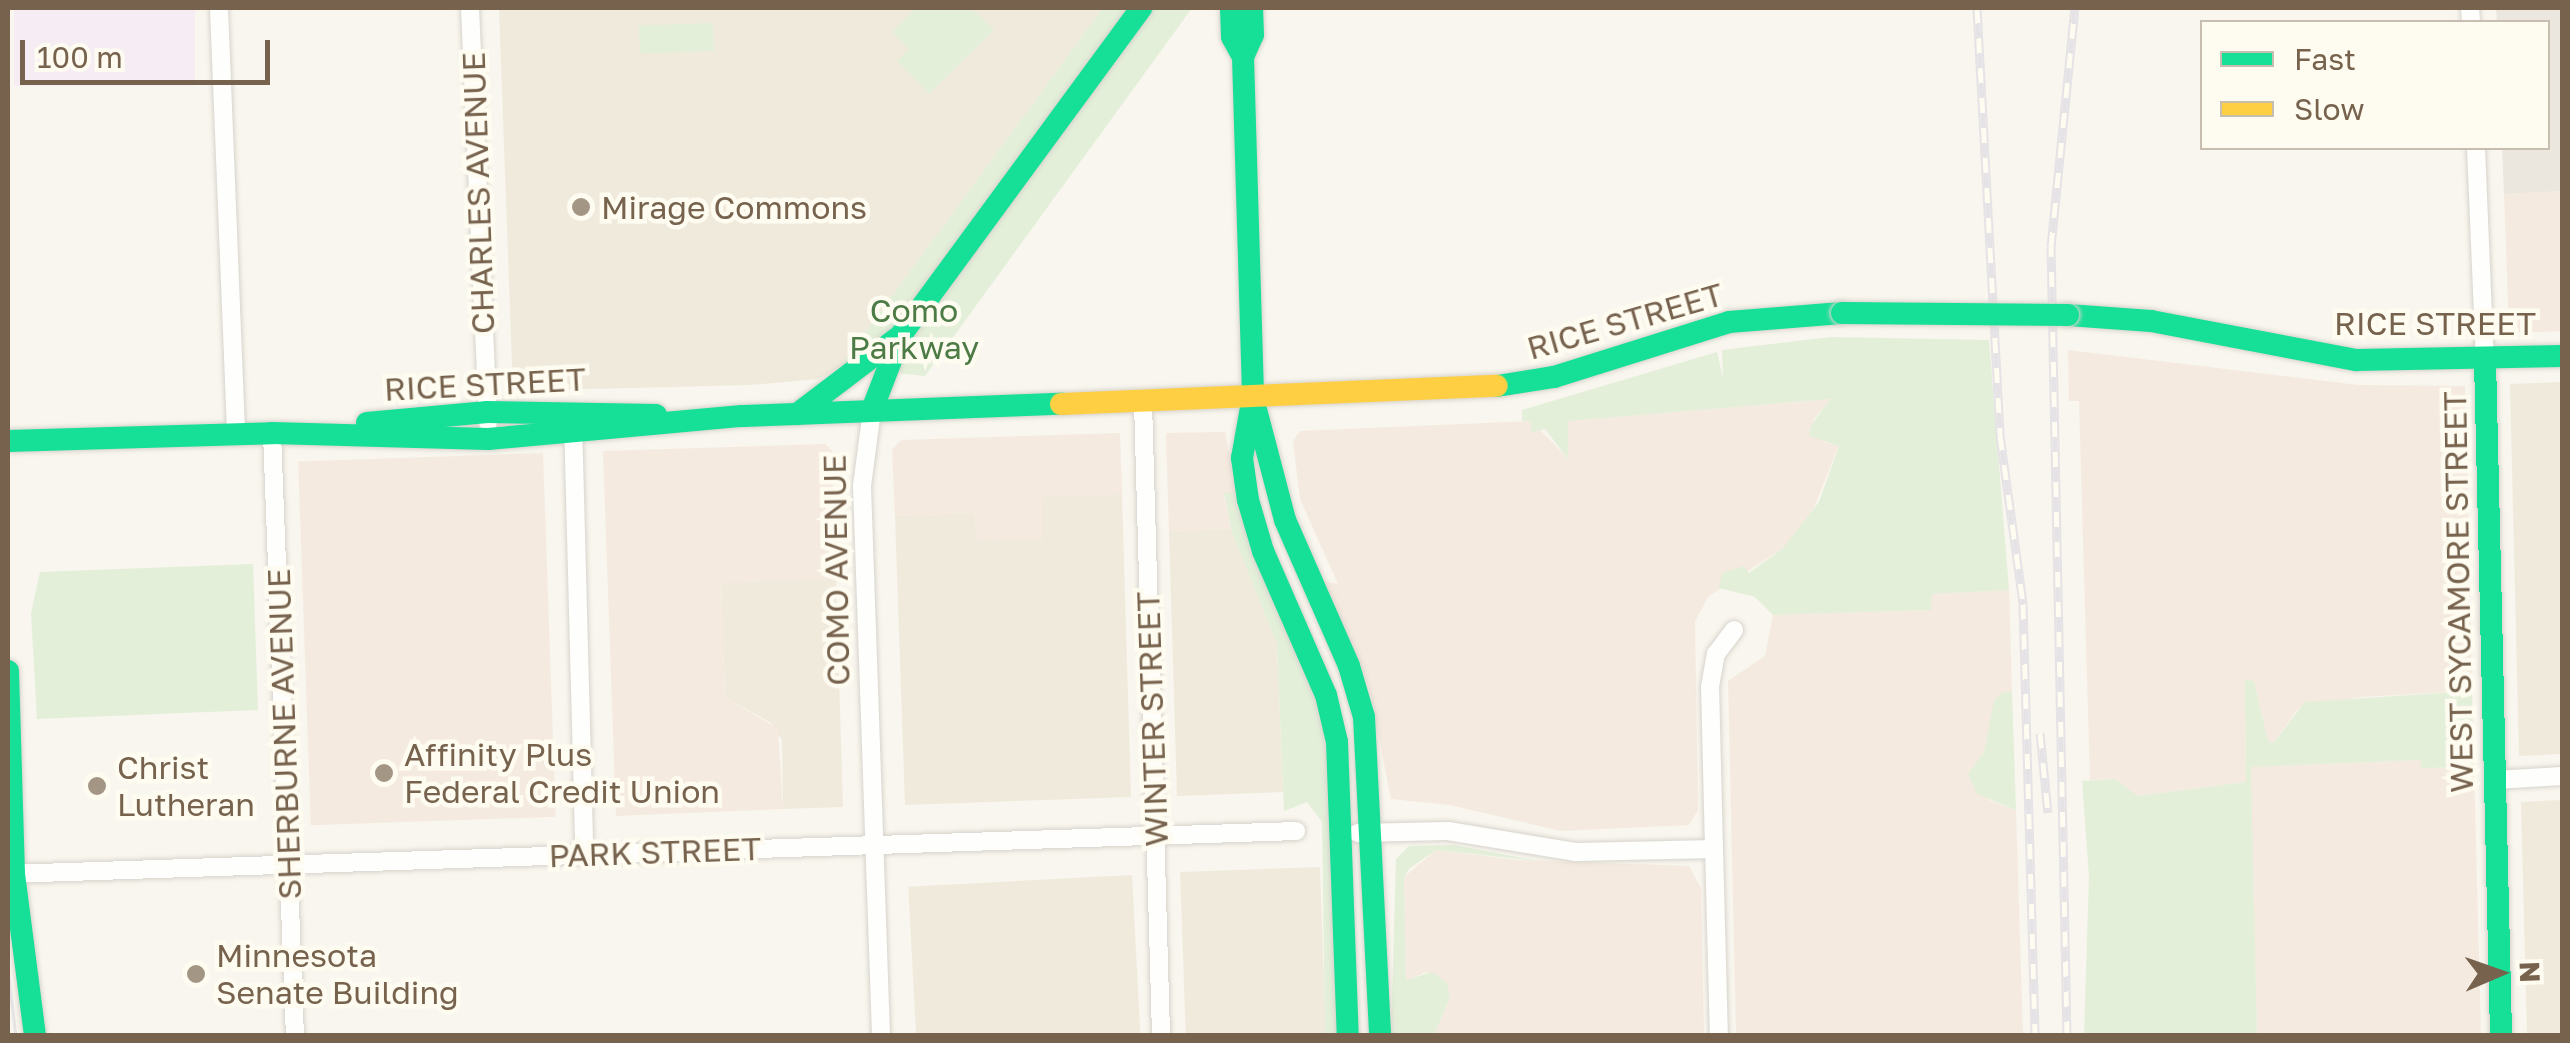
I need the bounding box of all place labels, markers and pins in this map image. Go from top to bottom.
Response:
place label: Mirage Commons [601,188,867,226]
marker: Mirage Commons [570,196,592,218]
place label: Affinity Plus Federal Credit Union [404,736,720,811]
place label: Christ Lutheran [117,749,255,824]
marker: Affinity Plus Federal Credit Union [373,762,395,784]
marker: Christ Lutheran [86,775,108,797]
place label: Minnesota Senate Building [216,937,459,1012]
marker: Minnesota Senate Building [185,963,207,985]

